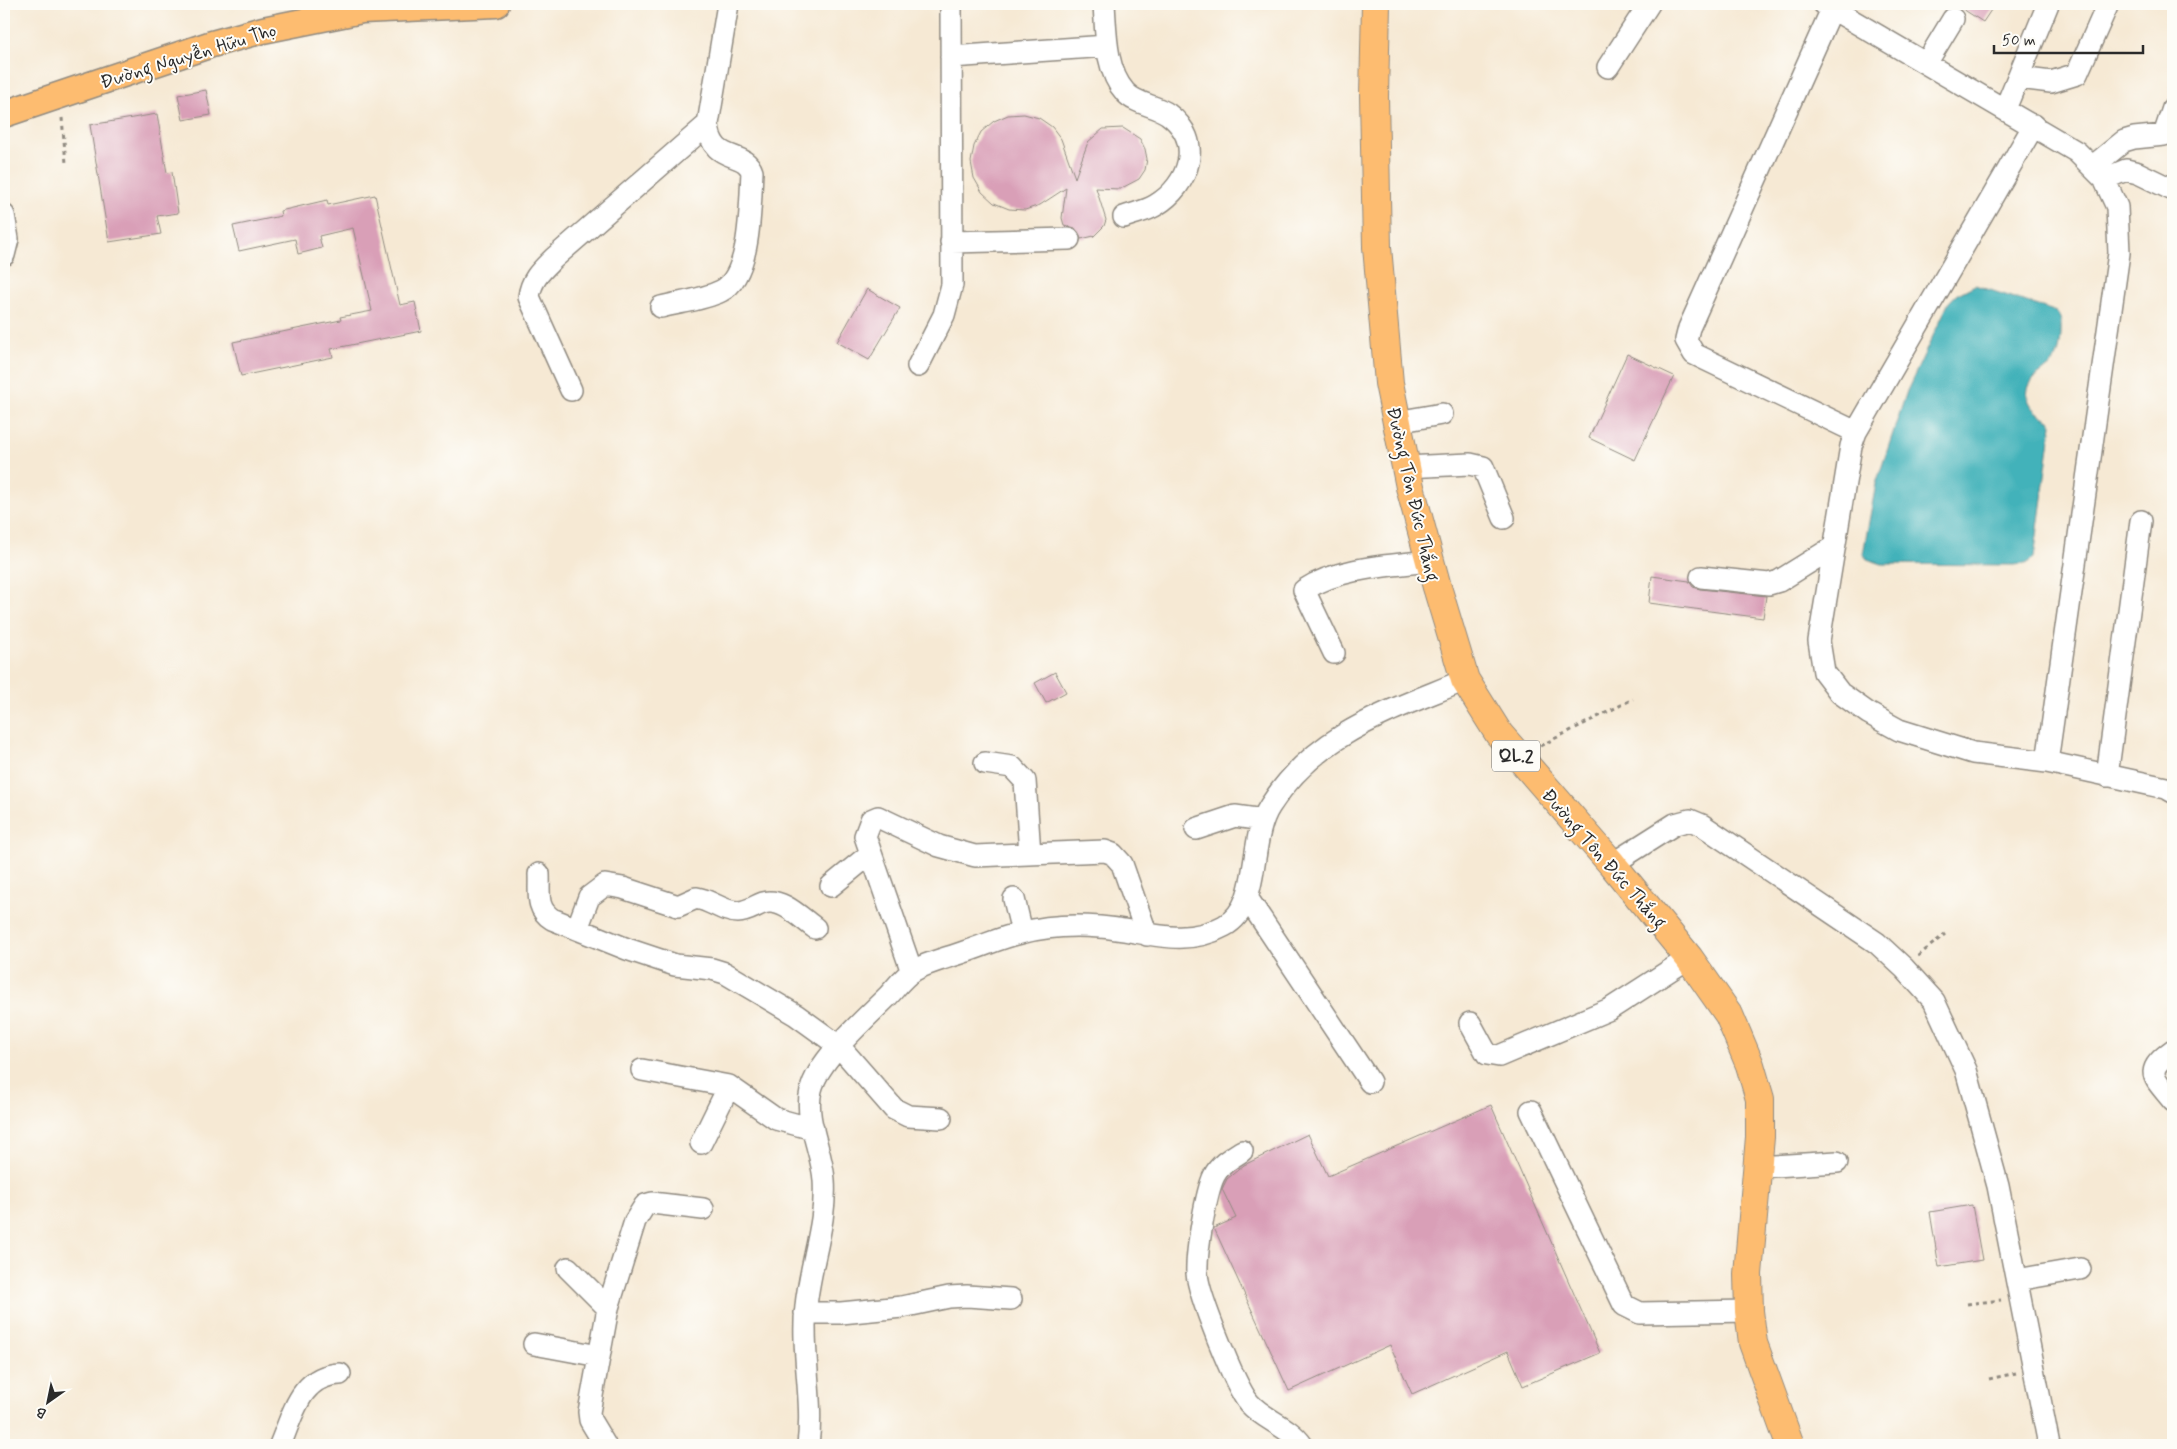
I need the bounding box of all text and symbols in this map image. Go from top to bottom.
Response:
street label: Đường Nguyễn Hữu Thọ [97,18,280,98]
scale bar [1994,22,2143,54]
text: 50 m [2002,31,2036,51]
street label: Đường Tôn Đức Thắng [1377,405,1445,585]
road number: QL.2 [1492,740,1540,771]
street label: Đường Tôn Đức Thắng [1534,783,1672,937]
north arrow [22,1376,72,1426]
text: B [33,1402,50,1422]

